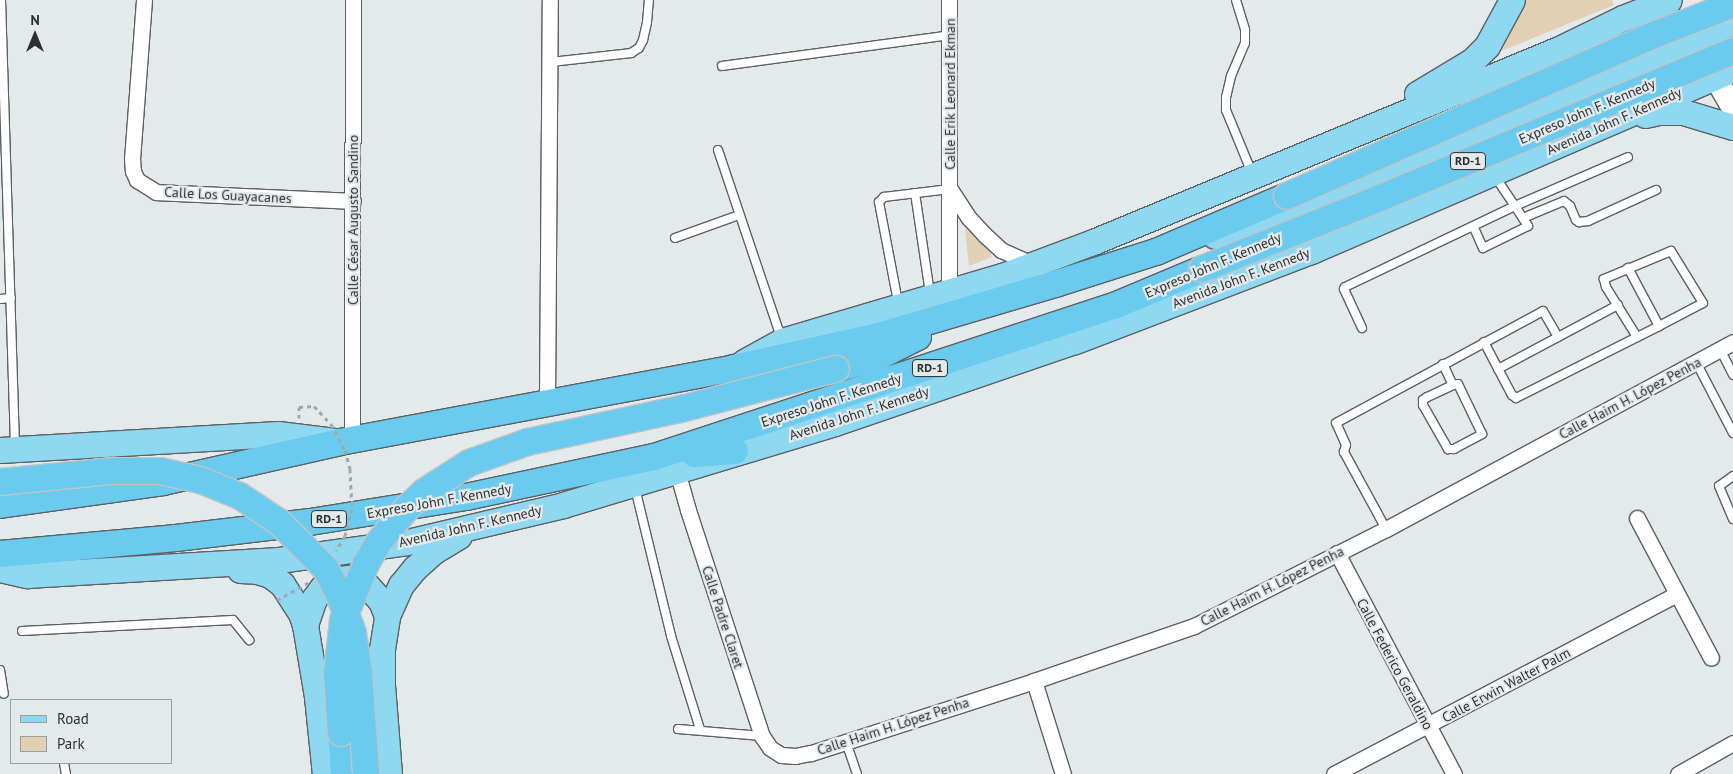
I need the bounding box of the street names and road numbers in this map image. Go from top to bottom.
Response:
street label: Calle Erik Leonard Ekman [942,18,958,170]
street label: Expreso John F. Kennedy [1516,74,1658,148]
street label: Avenida John F. Kennedy [1543,83,1685,159]
street label: Calle César Augusto Sandino [345,135,361,305]
road number: RD-1 [1449,152,1487,170]
street label: Calle Los Guayacanes [164,183,292,207]
street label: Expreso John F. Kennedy [1142,228,1284,302]
street label: Avenida John F. Kennedy [1169,244,1313,312]
street label: Calle Haim H. López Penha [1555,353,1705,443]
road number: RD-1 [911,358,949,378]
street label: Expreso John F. Kennedy [758,369,904,431]
street label: Avenida John F. Kennedy [786,382,932,444]
street label: Expreso John F. Kennedy [365,480,513,522]
street label: Avenida John F. Kennedy [396,501,544,551]
road number: RD-1 [310,509,348,528]
street label: Calle Haim H. López Penha [1197,542,1347,630]
street label: Calle Padre Claret [699,564,747,670]
street label: Calle Federico Geraldino [1353,595,1437,733]
street label: Calle Erwin Walter Palm [1439,644,1573,726]
street label: Calle Haim H. López Penha [814,693,972,759]

